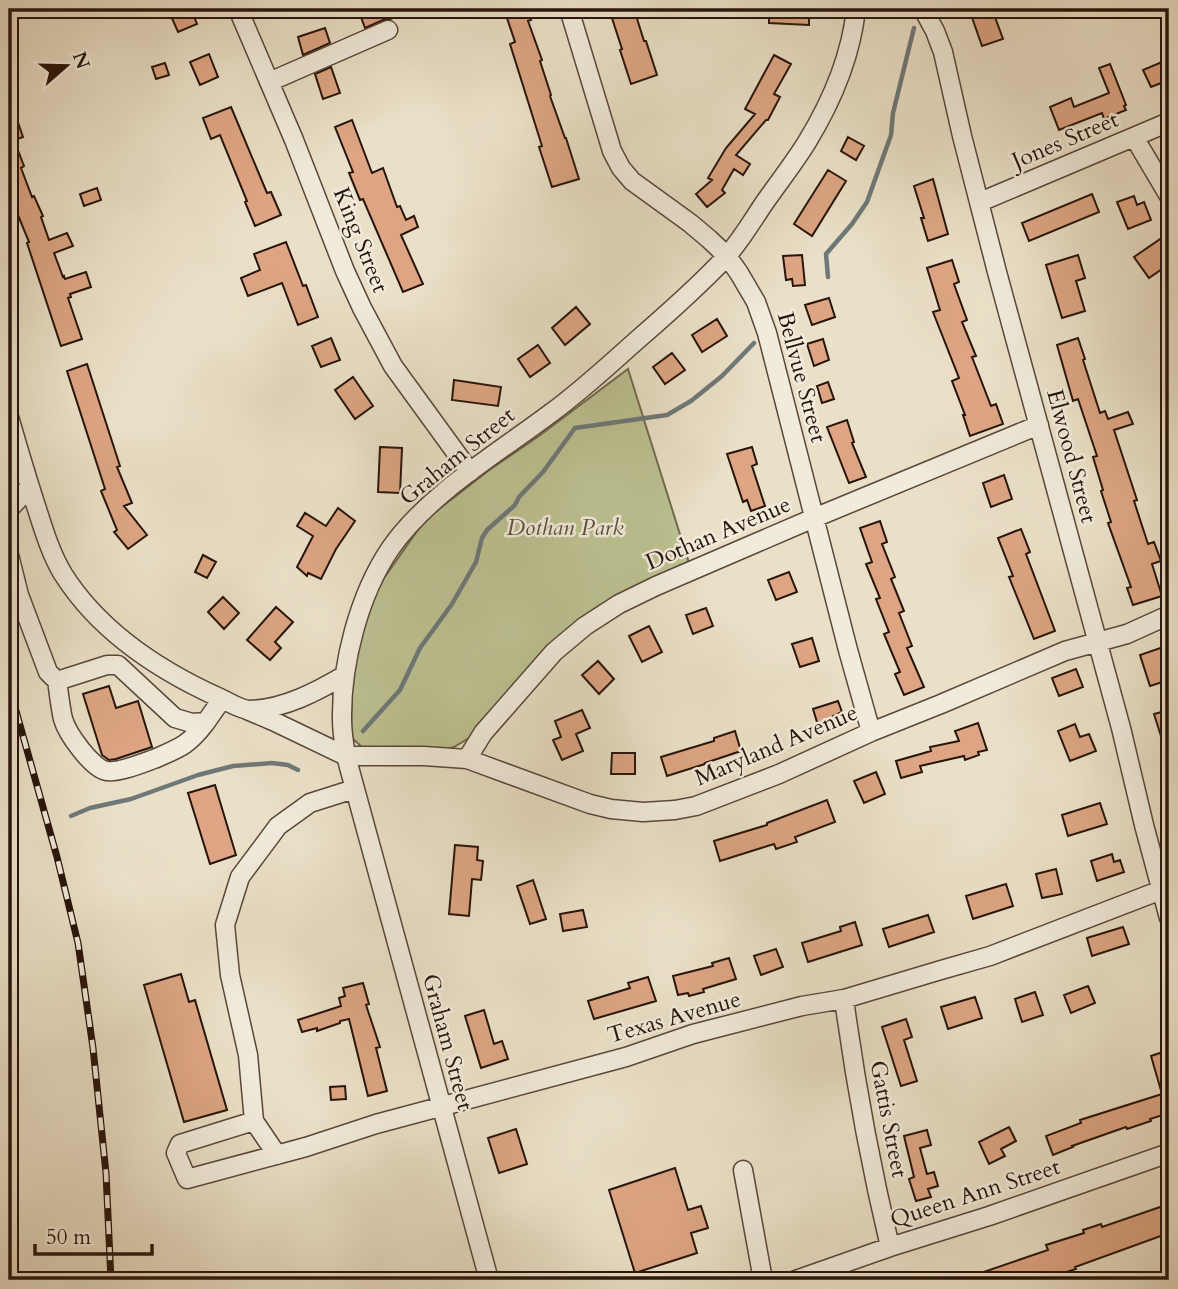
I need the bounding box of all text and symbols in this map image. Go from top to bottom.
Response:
north arrow [32,32,102,102]
text: N [66,48,96,73]
street label: Jones Street [1004,104,1123,178]
street label: King Street [326,183,396,297]
street label: Bellvue Street [770,308,834,446]
street label: Elwood Street [1039,386,1105,526]
street label: Graham Street [393,400,521,512]
street label: Dothan Avenue [641,488,795,578]
park label: Dothan Park [506,512,624,543]
street label: Maryland Avenue [690,697,862,793]
street label: Graham Street [415,970,481,1114]
street label: Texas Avenue [604,983,744,1051]
street label: Gattis Street [862,1058,916,1180]
street label: Queen Ann Street [886,1151,1064,1235]
scale bar [35,1212,152,1256]
text: 50 m [46,1223,91,1252]

